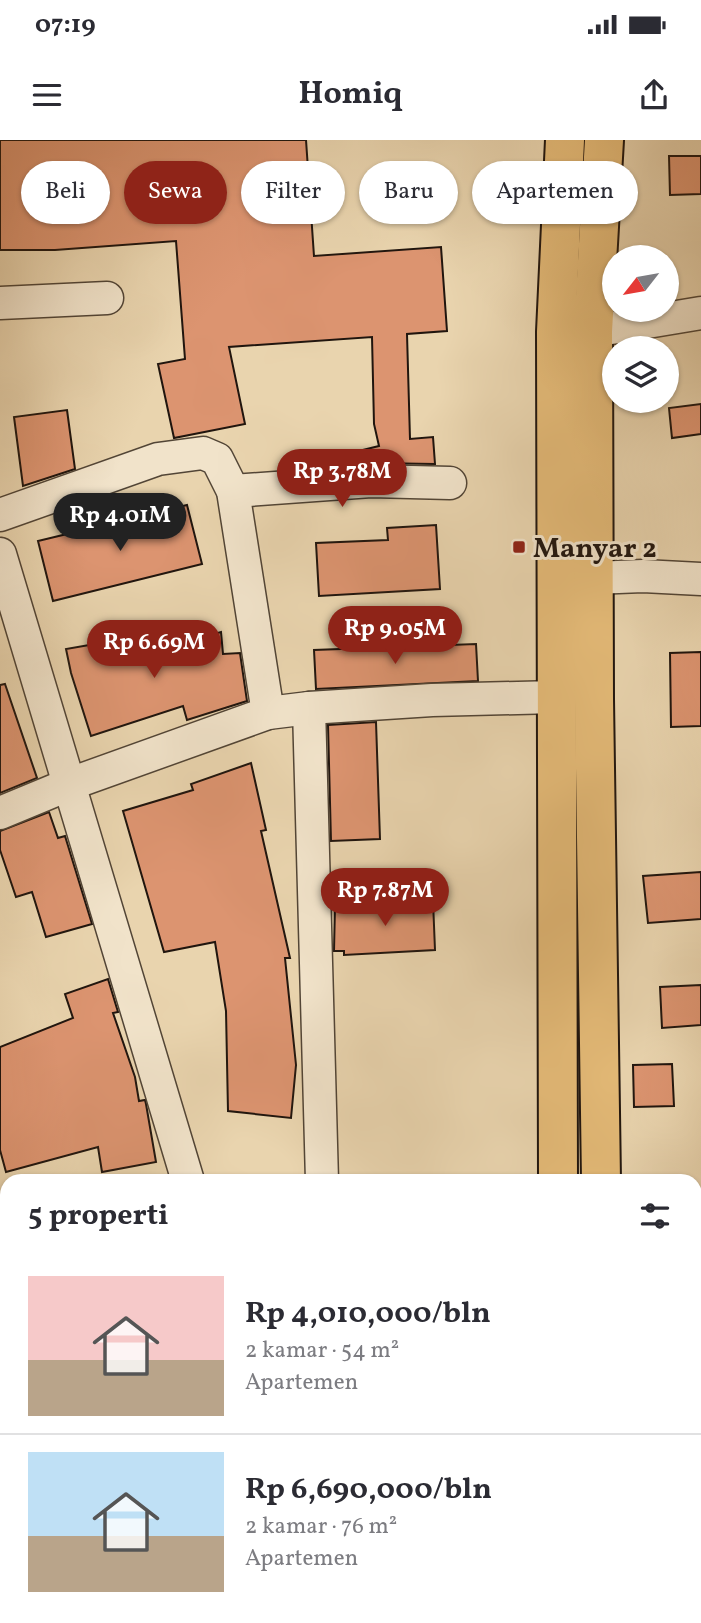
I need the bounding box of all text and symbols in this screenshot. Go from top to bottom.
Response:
text: 07:19 [35,7,96,43]
text: Homiq [299,73,402,117]
icon: menu [28,76,66,114]
icon: share [635,76,673,114]
chip: Beli [21,161,110,224]
chip: Sewa [124,161,227,224]
chip: Filter [241,161,345,224]
chip: Baru [359,161,458,224]
chip: Apartemen [472,161,638,224]
north arrow [602,245,679,322]
map controls [602,245,679,413]
button: layers [602,336,679,413]
pin: Rp 3.78M [270,450,414,509]
text: Rp 3.78M [293,456,391,488]
pin: Rp 4.01M [48,494,192,553]
text: Rp 4.01M [69,500,171,532]
place label: Manyar 2 [533,530,657,569]
marker: Manyar 2 [511,539,527,555]
pin: Rp 9.05M [323,606,467,666]
text: Rp 9.05M [344,613,446,645]
pin: Rp 6.69M [82,620,226,680]
text: Rp 6.69M [103,627,205,659]
pin: Rp 7.87M [313,868,457,928]
text: Rp 7.87M [337,875,433,907]
text: 5 properti [28,1195,169,1237]
icon: filters [636,1197,674,1235]
text: Rp 4,010,000/bln [245,1293,491,1335]
icon: home [84,1304,168,1388]
text: 2 kamar · 54 m² [245,1335,399,1367]
text: Apartemen [245,1367,358,1399]
text: Rp 6,690,000/bln [245,1469,492,1511]
icon: home [84,1480,168,1564]
text: 2 kamar · 76 m² [245,1511,397,1543]
text: Apartemen [245,1543,358,1575]

